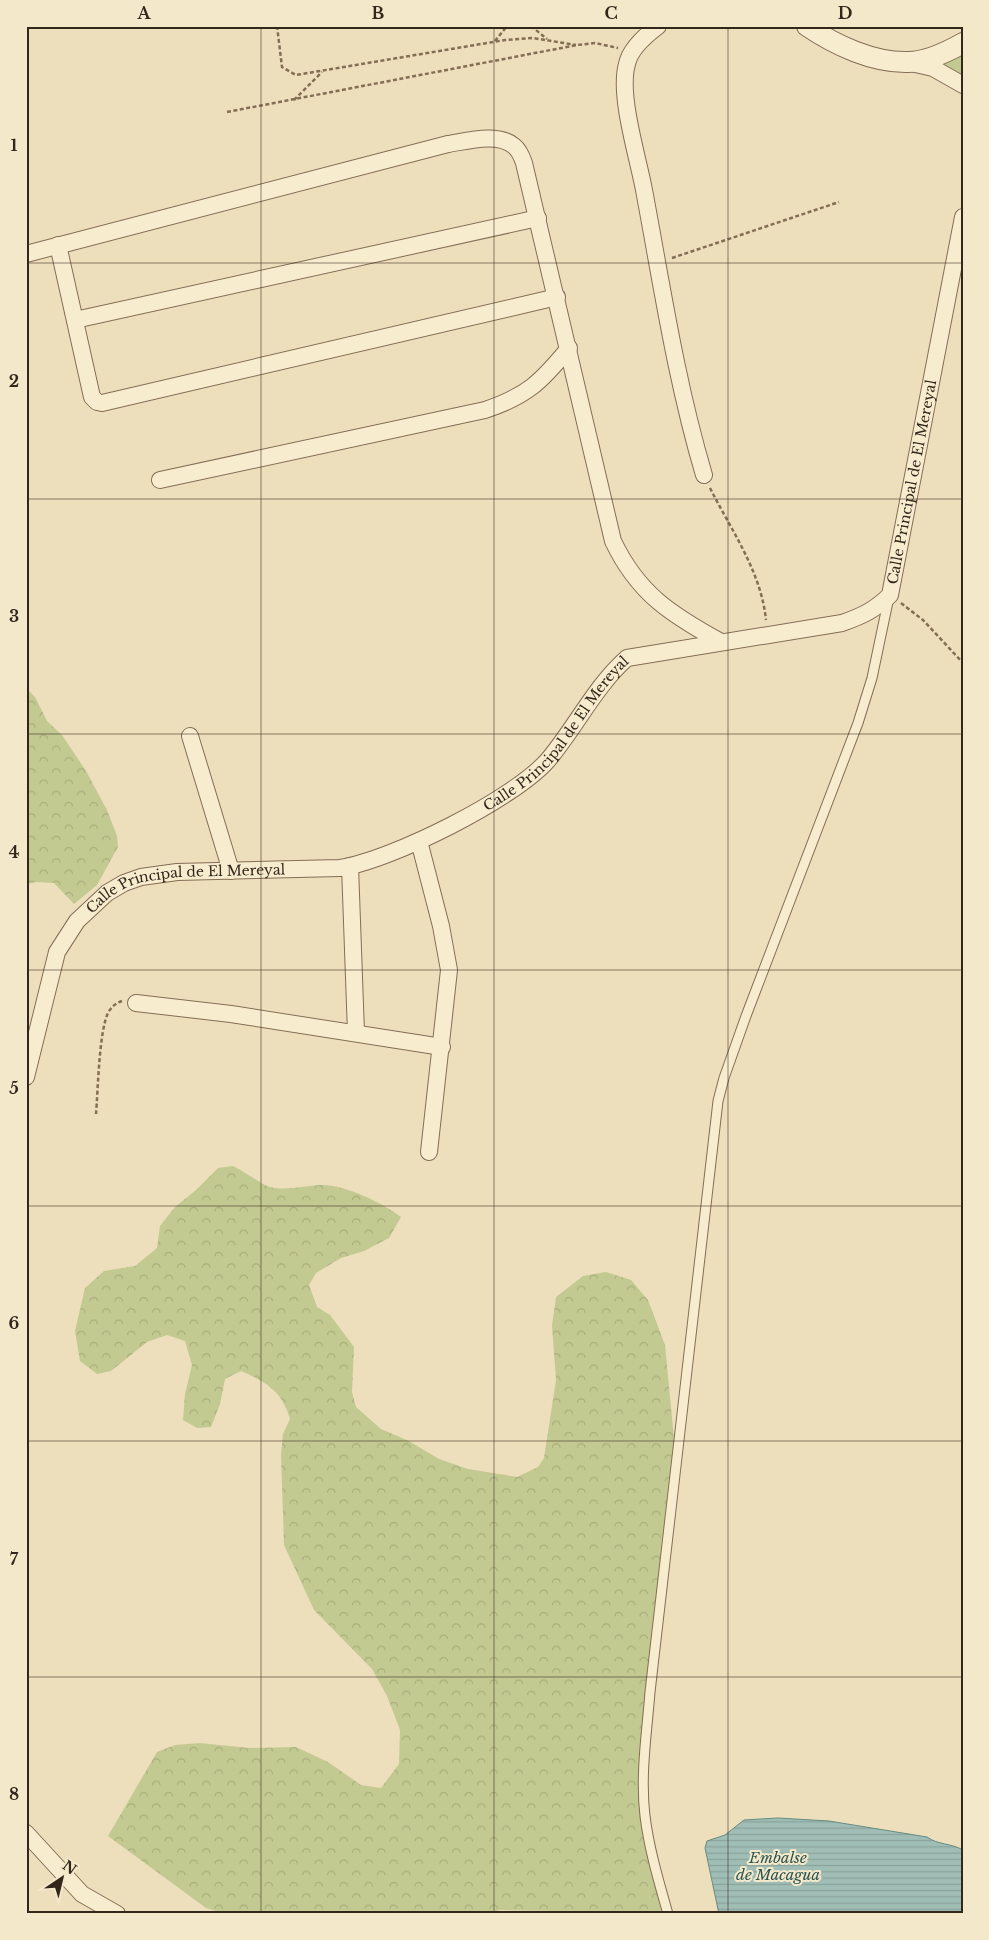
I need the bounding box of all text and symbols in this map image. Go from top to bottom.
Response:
text: A [137,3,152,23]
text: B [372,3,385,23]
text: C [604,3,618,23]
text: D [838,3,852,23]
text: 1 [11,135,18,155]
text: 2 [9,371,19,391]
street label: Calle Principal de El Mereyal [883,378,940,586]
text: 3 [9,606,19,626]
street label: Calle Principal de El Mereyal [480,652,633,815]
text: 4 [9,842,19,862]
street label: Calle Principal de El Mereyal [82,860,286,917]
text: 5 [9,1078,19,1098]
text: 6 [9,1313,20,1333]
text: 7 [10,1549,19,1569]
text: 8 [9,1784,19,1804]
water label: Embalse de Macagua [736,1848,820,1884]
north arrow [38,1852,88,1902]
text: N [59,1856,80,1879]

